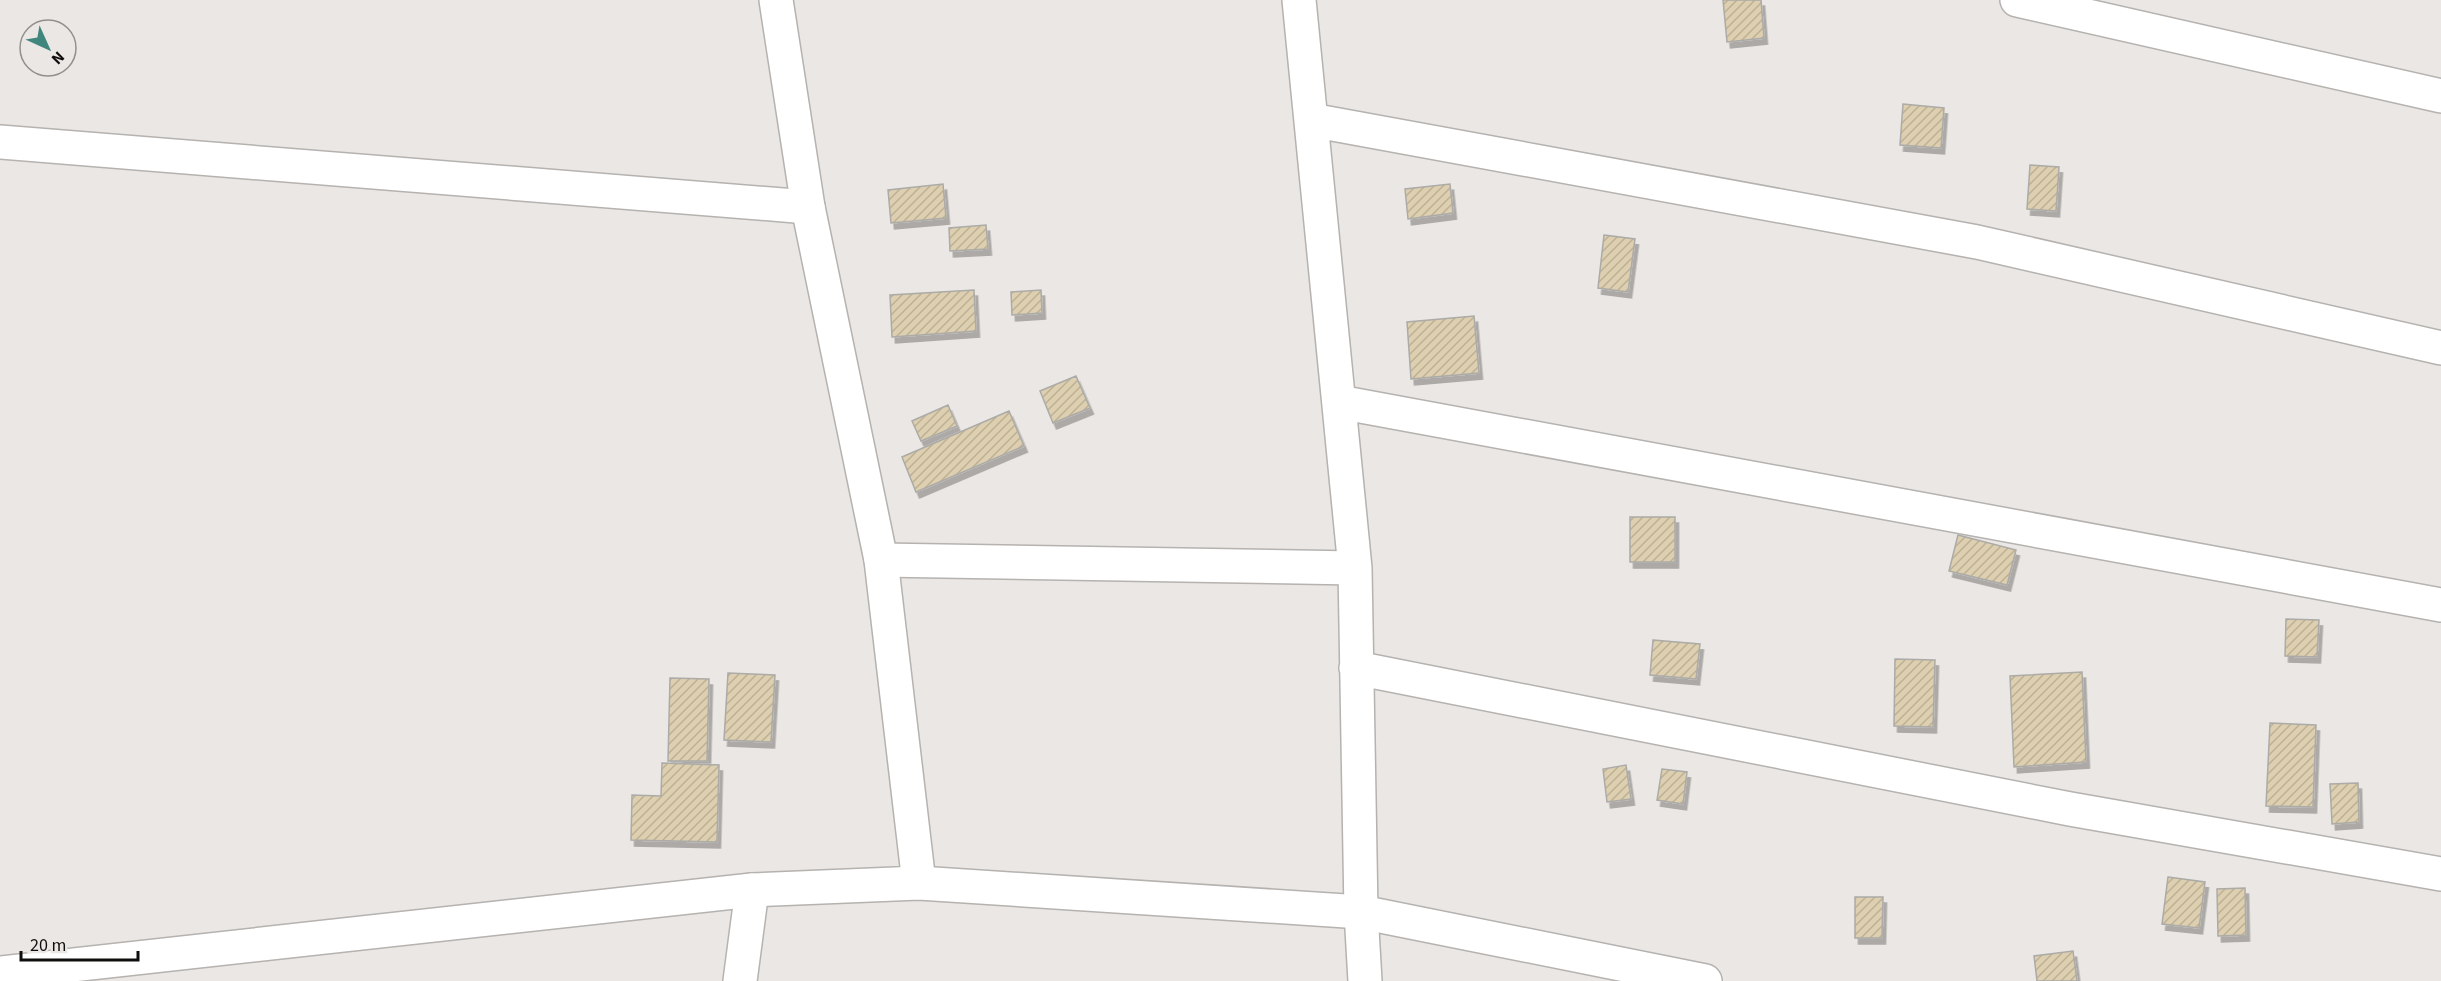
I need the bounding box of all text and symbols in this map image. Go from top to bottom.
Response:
north arrow [18,18,78,78]
text: N [46,46,69,69]
scale bar [21,924,138,962]
text: 20 m [30,933,66,958]

